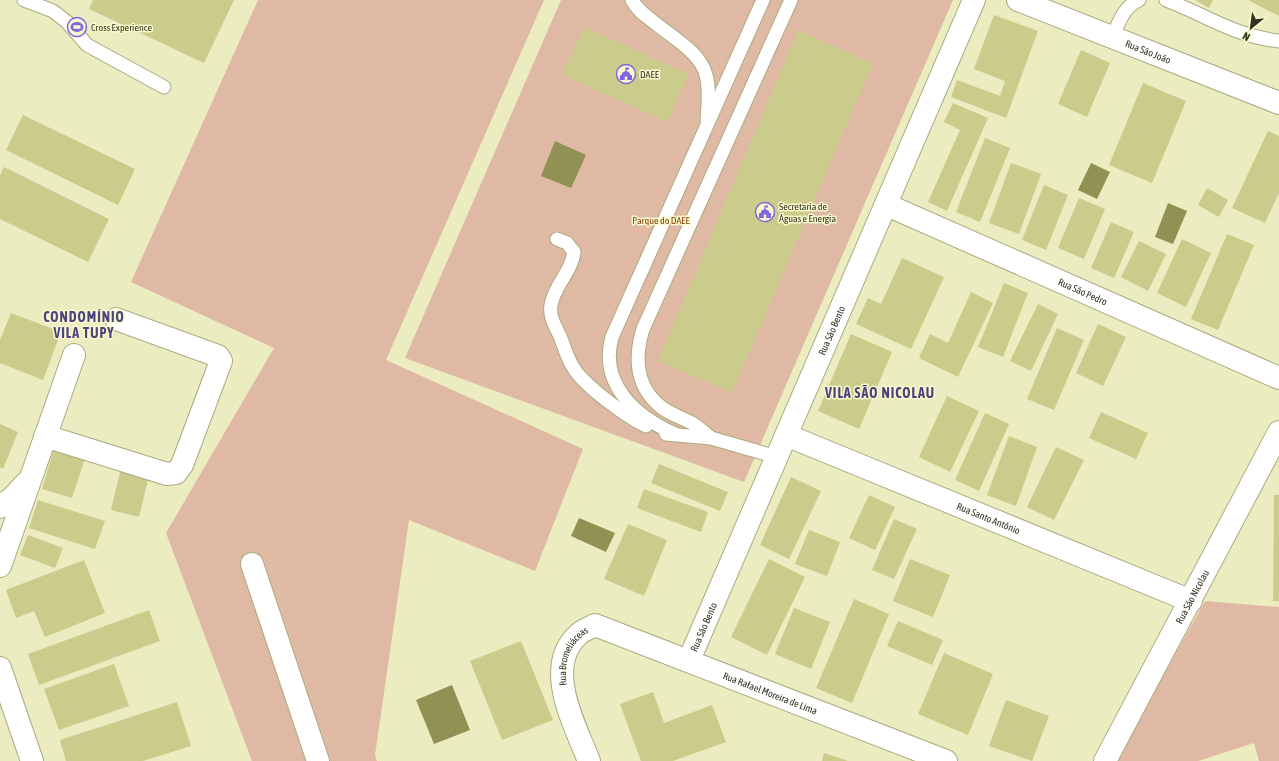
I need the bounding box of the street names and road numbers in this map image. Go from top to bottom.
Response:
street label: Rua São João [1124,37,1173,65]
street label: Rua São Pedro [1057,276,1109,307]
street label: Rua São Bento [816,304,847,357]
street label: Rua Santo Antônio [955,500,1022,536]
street label: Rua São Nicolau [1173,568,1211,625]
street label: Rua São Bento [688,600,719,653]
street label: Rua Bromeliáceas [557,624,590,686]
street label: Rua Rafael Moreira de Lima [722,670,819,716]

